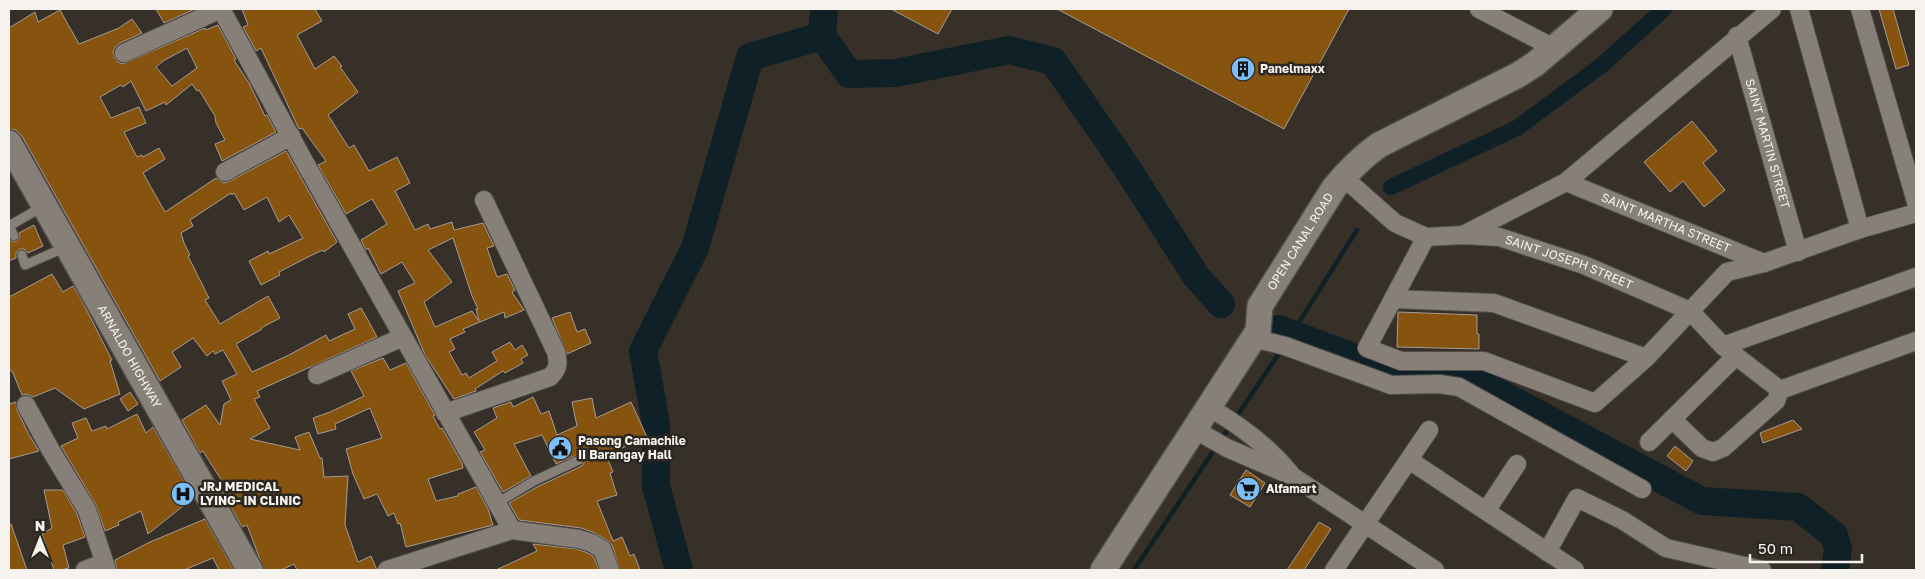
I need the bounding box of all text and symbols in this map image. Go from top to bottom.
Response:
building icon: Panelmaxx [1230,56,1256,82]
place label: Panelmaxx [1260,61,1325,76]
street label: SAINT MARTIN STREET [1742,77,1794,211]
street label: SAINT MARTHA STREET [1599,189,1734,256]
street label: OPEN CANAL ROAD [1264,190,1336,293]
street label: SAINT JOSEPH STREET [1503,232,1636,293]
street label: ARNALDO HIGHWAY [95,302,165,411]
place label: Pasong Camachile II Barangay Hall [578,433,686,462]
public building icon: Pasong Camachile II Barangay Hall [547,435,573,461]
supermarket icon: Alfamart [1235,476,1261,502]
place label: JRJ MEDICAL LYING- IN CLINIC [200,479,301,508]
hospital icon: JRJ MEDICAL LYING- IN CLINIC [170,481,196,507]
place label: Alfamart [1266,481,1317,496]
north arrow [15,514,65,564]
text: N [35,517,45,534]
scale bar [1750,532,1862,564]
text: 50 m [1758,539,1793,557]

